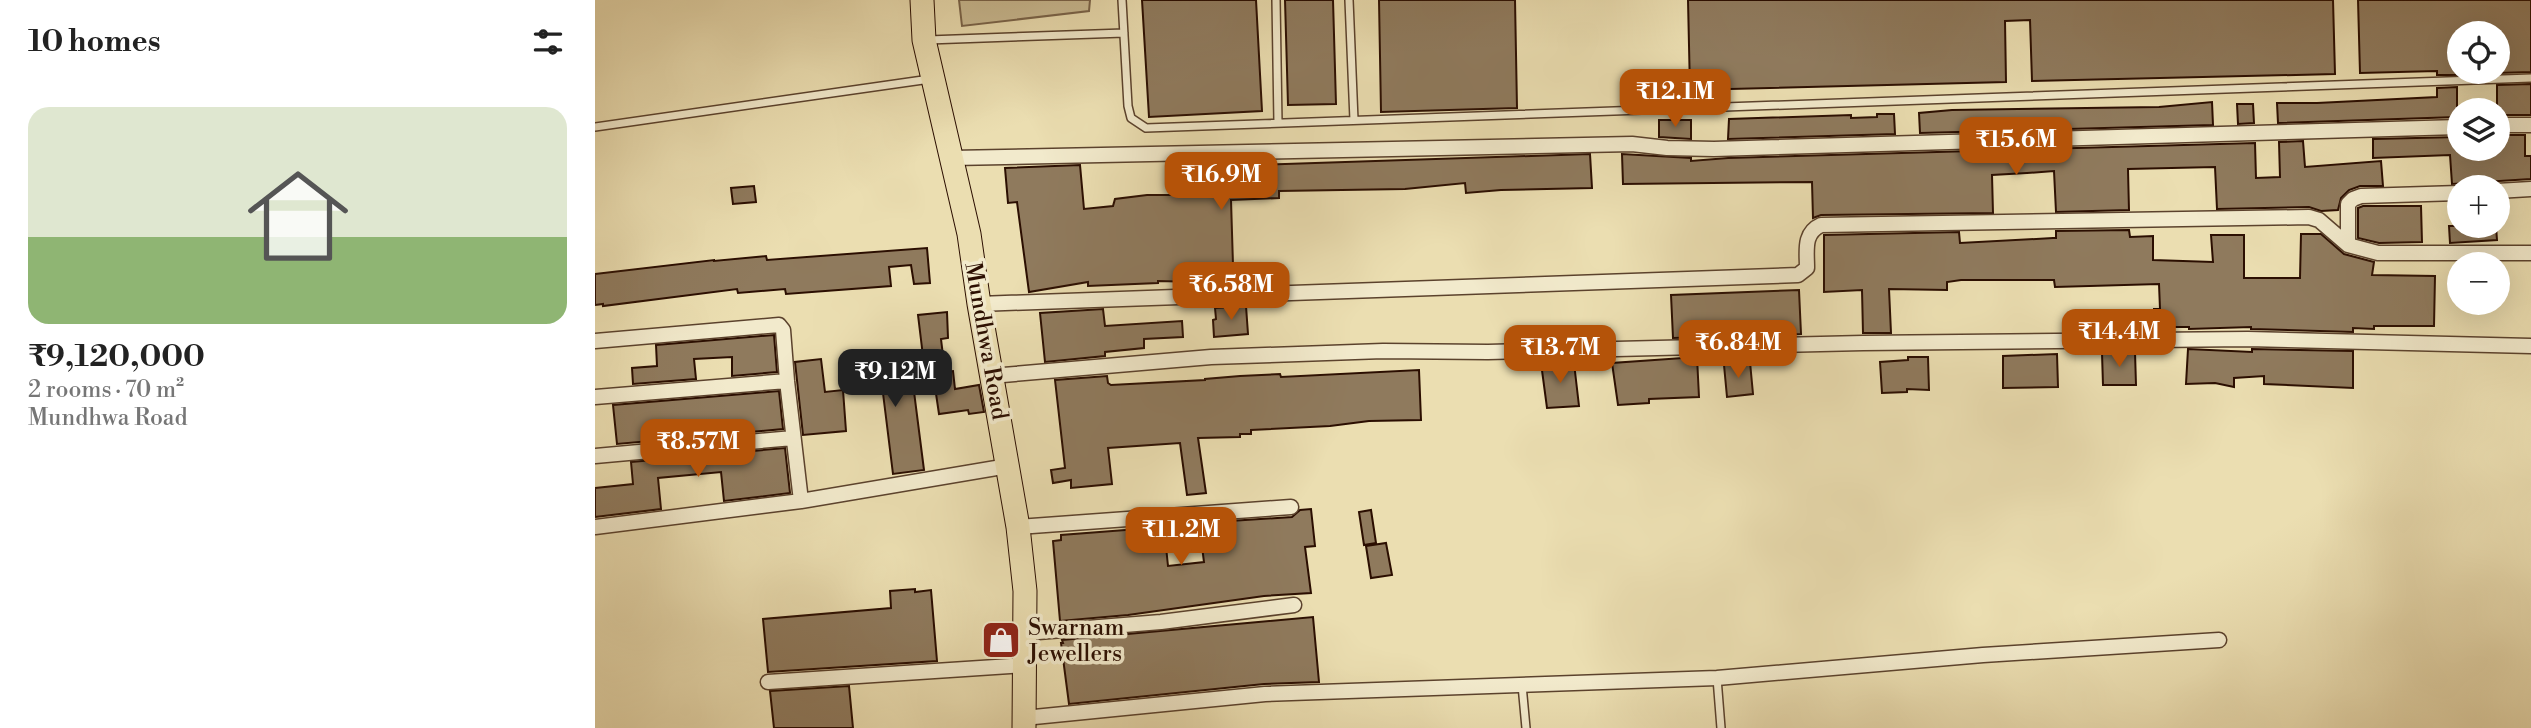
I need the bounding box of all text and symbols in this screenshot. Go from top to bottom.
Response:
map controls [2447,21,2510,315]
button: locate [2447,21,2510,84]
text: 10 homes [28,23,161,61]
icon: filters [529,23,567,61]
pin: ₹12.1M [1618,69,1732,129]
text: ₹12.1M [1636,78,1714,106]
button: layers [2447,98,2510,161]
pin: ₹15.6M [1959,118,2073,177]
text: ₹15.6M [1975,126,2057,154]
pin: ₹16.9M [1164,152,1278,212]
icon: home [235,153,361,279]
text: ₹16.9M [1181,161,1261,189]
button: + [2447,175,2510,238]
button: − [2447,252,2510,315]
street label: Mundhwa Road [958,260,1014,422]
pin: ₹6.58M [1174,262,1288,322]
text: ₹6.58M [1189,271,1273,299]
pin: ₹14.4M [2062,310,2176,369]
text: ₹14.4M [2078,318,2160,346]
pin: ₹6.84M [1681,320,1795,380]
pin: ₹13.7M [1503,326,1617,385]
text: ₹6.84M [1695,329,1781,357]
text: ₹13.7M [1520,334,1600,362]
text: ₹9,120,000 [28,338,205,376]
pin: ₹9.12M [838,350,952,409]
text: ₹9.12M [854,358,936,386]
text: 2 rooms · 70 m² [28,376,184,404]
text: Mundhwa Road [28,404,188,432]
pin: ₹8.57M [641,420,755,479]
text: ₹8.57M [656,428,740,456]
pin: ₹11.2M [1124,508,1238,567]
text: ₹11.2M [1142,516,1220,544]
place label: Swarnam Jewellers [1027,614,1124,668]
shop icon: Swarnam Jewellers [980,619,1022,661]

